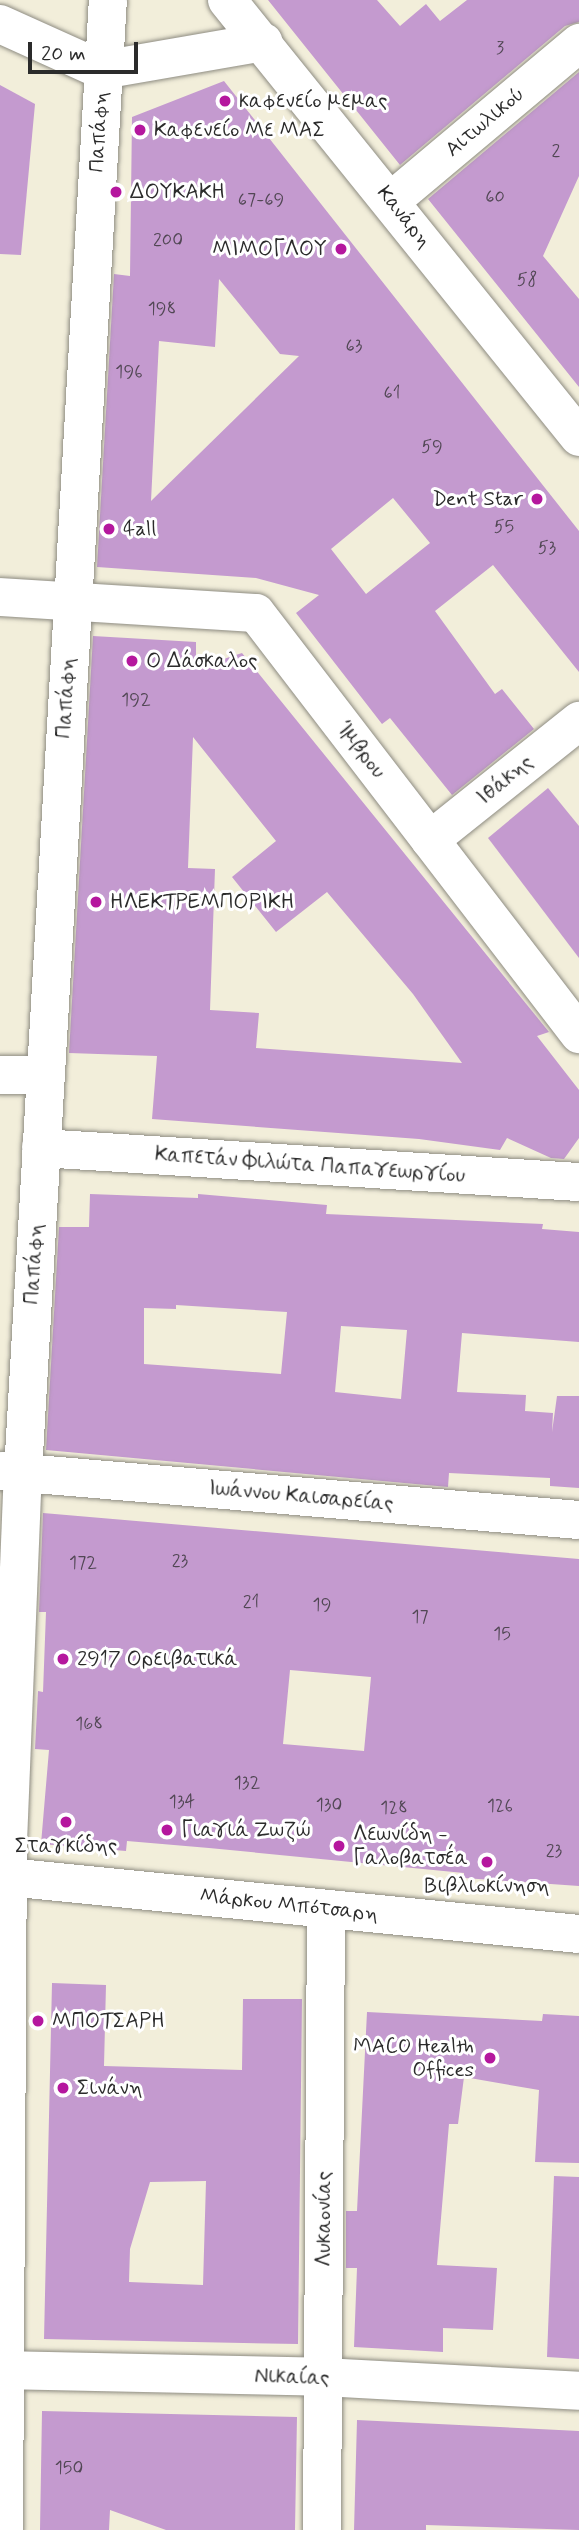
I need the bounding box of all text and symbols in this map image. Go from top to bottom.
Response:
scale bar [32,28,142,72]
house number: 3 [496,37,504,59]
text: 20 m [41,40,86,68]
street label: Αιτωλικού [440,82,530,162]
place label: καφενείο μεμας [239,88,387,114]
street label: Παπάφη [84,91,114,173]
marker: καφενείο μεμας [217,93,233,109]
place label: Καφενείο Με ΜΑΣ [154,117,325,143]
marker: Καφενείο Με ΜΑΣ [132,122,148,138]
house number: 2 [552,140,560,162]
place label: ΔΟΥΚΑΚΗ [130,179,225,205]
street label: Κανάρη [371,181,437,253]
marker: ΔΟΥΚΑΚΗ [108,184,124,200]
house number: 60 [485,186,505,208]
house number: 67-69 [238,189,284,211]
house number: 200 [153,229,183,251]
place label: ΜΙΜΟΓΛΟΥ [212,236,327,262]
marker: ΜΙΜΟΓΛΟΥ [333,241,349,257]
house number: 58 [517,269,537,291]
house number: 198 [148,298,176,320]
house number: 63 [346,335,362,357]
house number: 196 [115,361,143,383]
house number: 61 [384,382,400,404]
house number: 59 [421,436,443,458]
place label: Dent Star [432,486,523,512]
marker: Dent Star [529,491,545,507]
place label: 4all [123,516,156,542]
house number: 55 [494,516,514,538]
marker: 4all [101,521,117,537]
house number: 53 [538,537,556,559]
place label: Ο Δάσκαλος [146,648,257,674]
marker: Ο Δάσκαλος [124,653,140,669]
street label: Παπάφη [51,657,81,739]
house number: 192 [121,689,151,711]
street label: Ίμβρου [331,717,391,783]
street label: Ιθάκης [472,750,538,810]
place label: ΗΛΕΚΤΡΕΜΠΟΡΙΚΗ [110,889,294,915]
marker: ΗΛΕΚΤΡΕΜΠΟΡΙΚΗ [88,894,104,910]
street label: Καπετάν Φιλώτα Παπαγεωργίου [154,1142,466,1188]
street label: Παπάφη [19,1223,49,1305]
street label: Ιωάννου Καισαρείας [208,1475,394,1517]
house number: 23 [172,1550,188,1572]
house number: 172 [69,1552,97,1574]
house number: 21 [243,1591,259,1613]
house number: 19 [313,1594,331,1616]
house number: 17 [411,1606,429,1628]
house number: 15 [493,1623,511,1645]
place label: 2917 Ορειβατικά [77,1646,238,1672]
marker: 2917 Ορειβατικά [55,1651,71,1667]
house number: 168 [75,1713,103,1735]
house number: 132 [234,1772,260,1794]
house number: 134 [169,1791,195,1813]
house number: 130 [316,1794,342,1816]
house number: 126 [487,1795,513,1817]
house number: 128 [380,1797,408,1819]
marker: Σταγκίδης [58,1814,74,1830]
place label: Γιαγιά Ζωζώ [181,1817,311,1843]
place label: Λεωνίδη - Γαλοβατσέα [353,1821,468,1871]
marker: Γιαγιά Ζωζώ [159,1822,175,1838]
place label: Σταγκίδης [15,1833,117,1859]
marker: Λεωνίδη - Γαλοβατσέα [331,1838,347,1854]
house number: 23 [546,1840,562,1862]
marker: Βιβλιοκίνηση [479,1854,495,1870]
place label: Βιβλιοκίνηση [425,1873,549,1899]
street label: Μάρκου Μπότσαρη [198,1883,380,1927]
place label: ΜΠΟΤΣΑΡΗ [52,2008,165,2034]
marker: ΜΠΟΤΣΑΡΗ [30,2013,46,2029]
place label: MACO Health Offices [353,2033,474,2083]
marker: MACO Health Offices [480,2048,500,2068]
place label: Σινάνη [77,2075,143,2101]
marker: Σινάνη [55,2080,71,2096]
street label: Λυκαονίας [311,2171,337,2267]
street label: Νικαίας [254,2363,330,2391]
house number: 150 [55,2457,83,2479]

